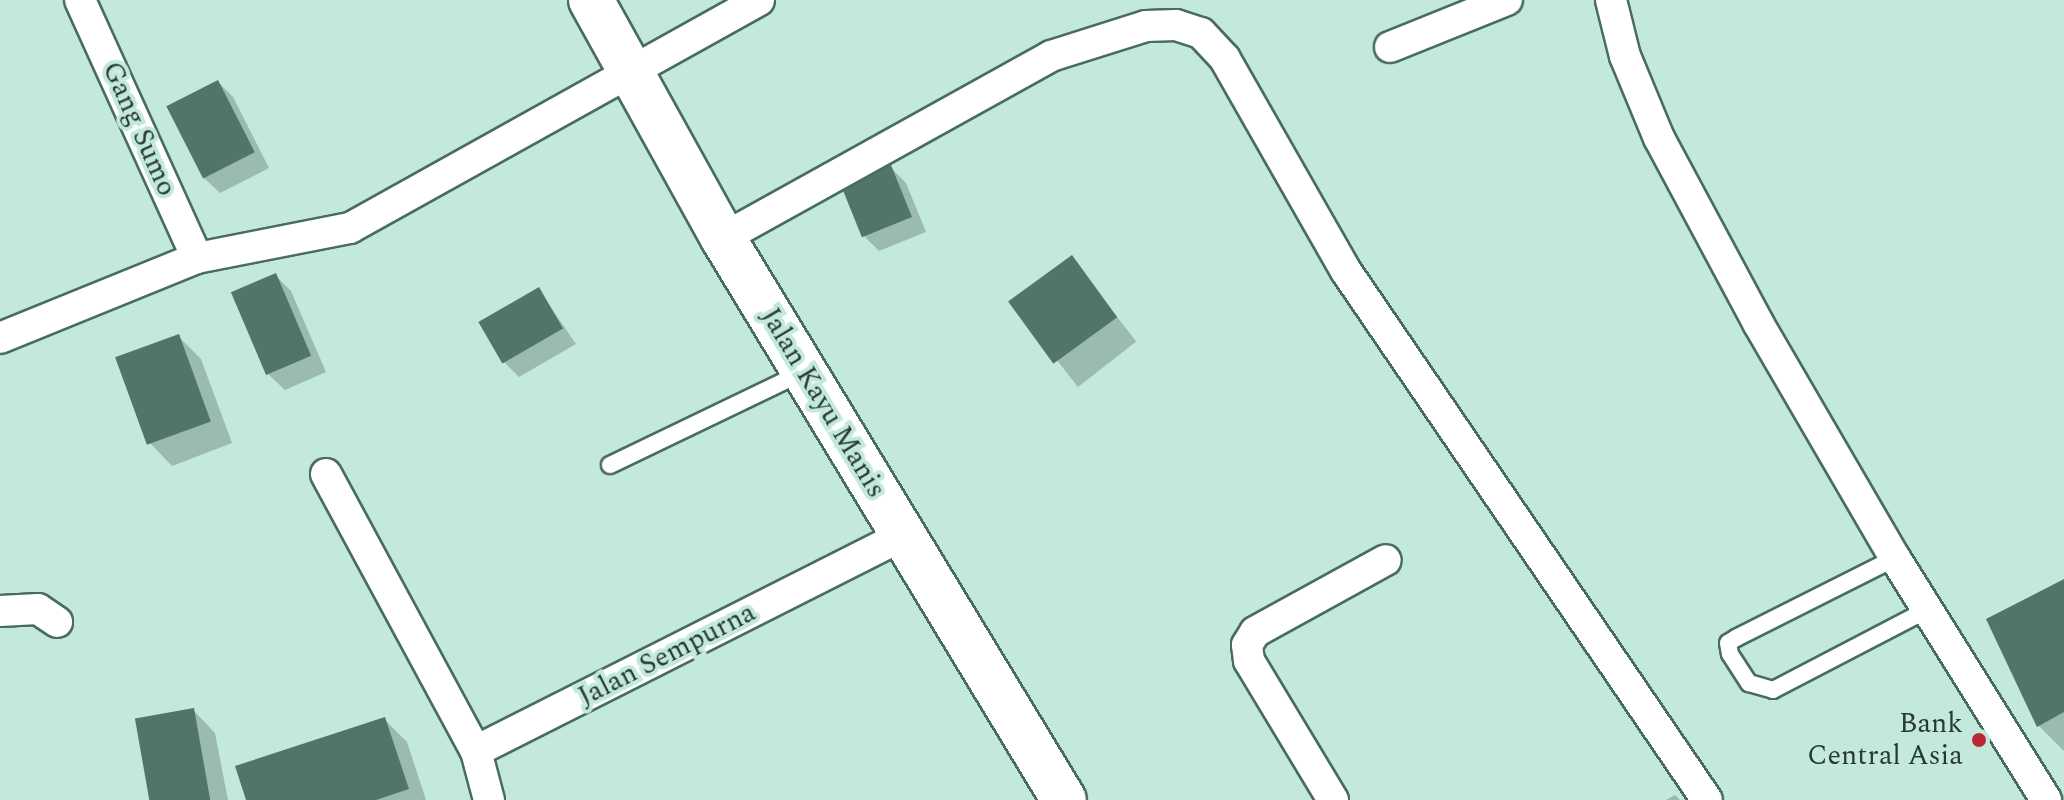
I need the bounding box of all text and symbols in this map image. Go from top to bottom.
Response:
street label: Gang Sumo [94,57,184,201]
street label: Jalan Kayu Manis [753,302,893,504]
street label: Jalan Sempurna [573,596,761,714]
place label: Bank Central Asia [1807,707,1963,773]
marker: Bank Central Asia [1970,731,1988,749]

